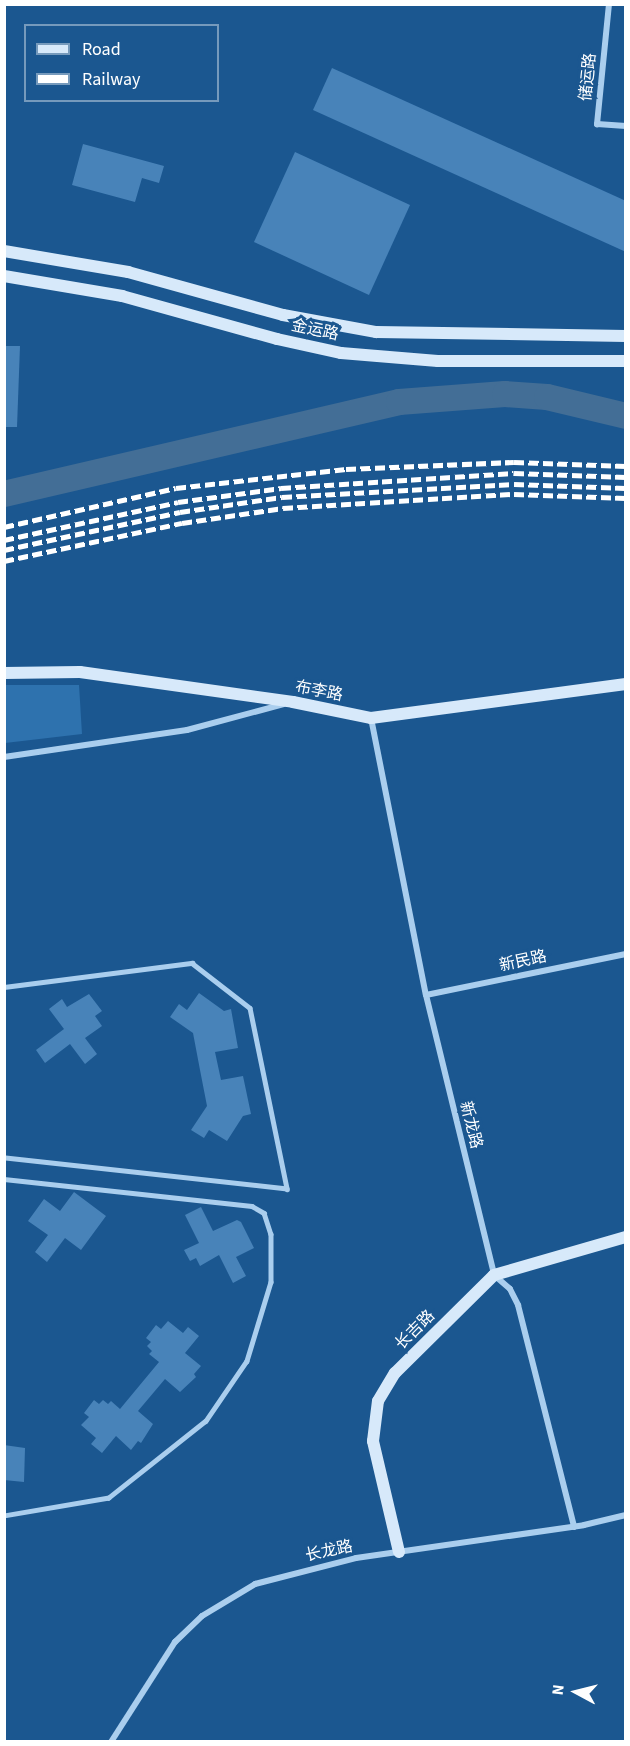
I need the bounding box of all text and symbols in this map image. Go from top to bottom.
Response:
legend [24,24,219,102]
text: Road [82,37,121,62]
street label: 储运路 [576,52,600,102]
text: Railway [82,67,141,92]
street label: 金运路 [290,316,340,344]
street label: 布李路 [294,677,344,705]
street label: 新民路 [498,947,548,975]
street label: 新龙路 [456,1099,486,1151]
street label: 长吉路 [391,1306,439,1354]
street label: 长龙路 [304,1537,354,1565]
north arrow [546,1662,606,1722]
text: N [547,1683,570,1696]

